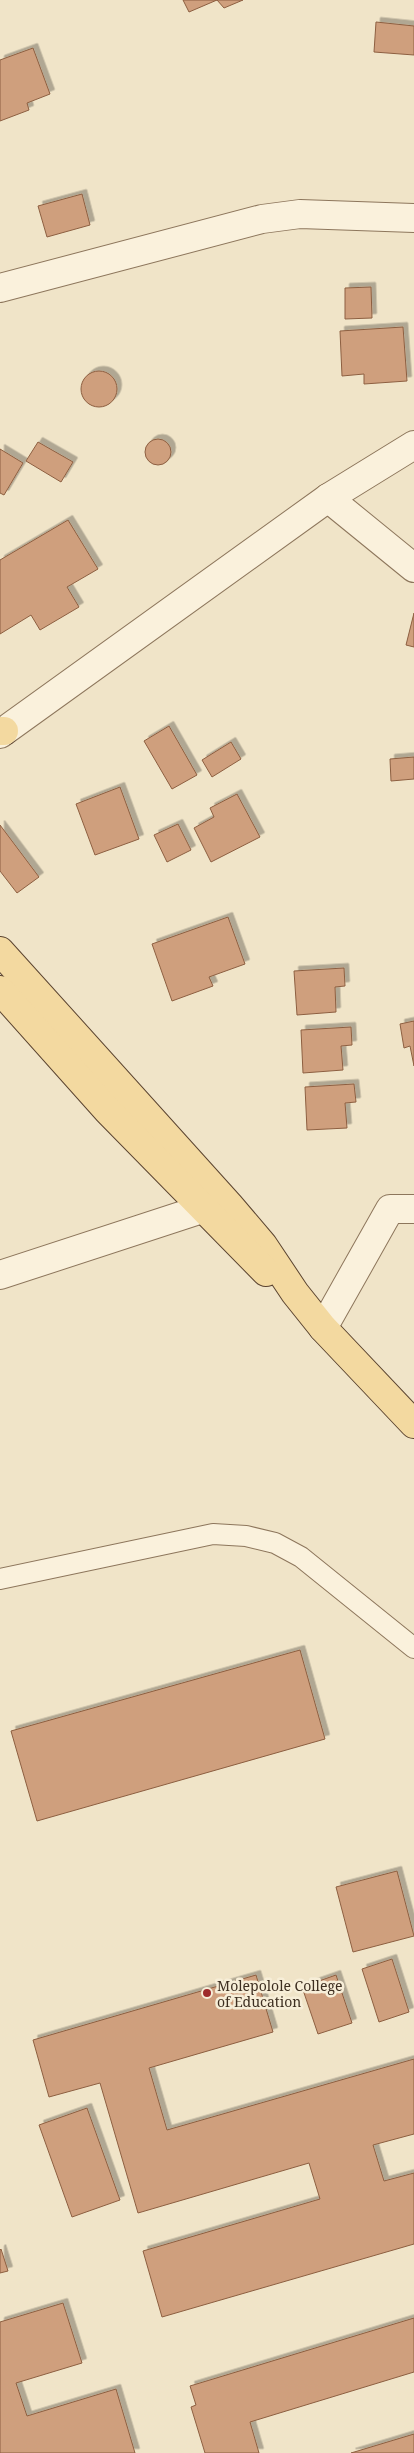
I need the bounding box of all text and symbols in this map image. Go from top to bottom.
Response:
place label: Molepolole College of Education [217,1976,342,2011]
marker: Molepolole College of Education [201,1987,213,1999]

